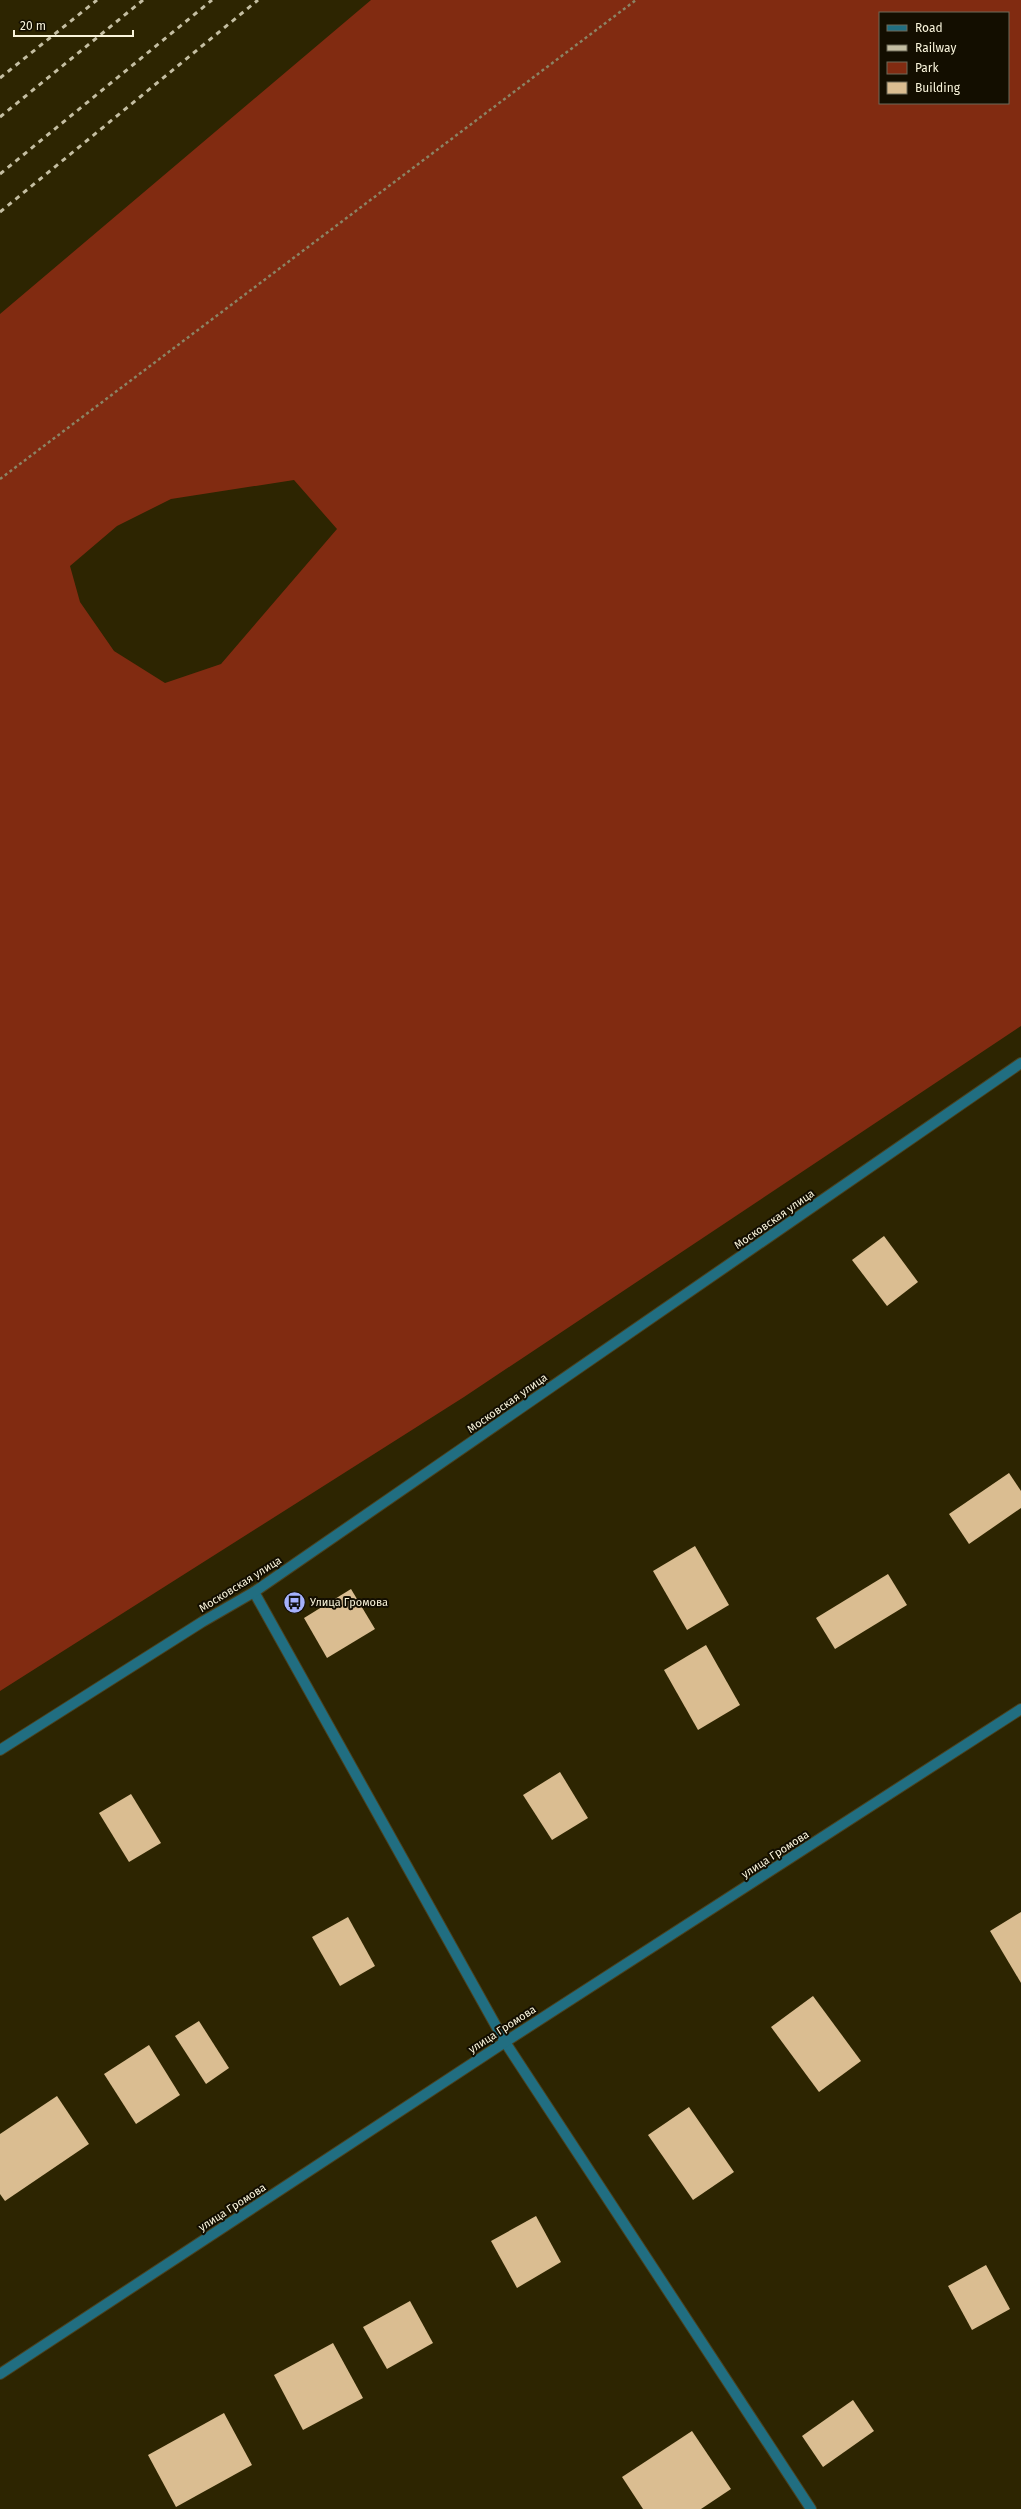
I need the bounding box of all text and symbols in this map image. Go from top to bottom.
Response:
scale bar [14,12,133,38]
legend [879,12,1009,104]
text: 20 m [20,19,46,33]
text: Road [915,21,943,35]
text: Railway [915,41,956,55]
text: Park [915,61,939,75]
text: Building [915,81,961,95]
street label: Московская улица [732,1187,817,1252]
street label: Московская улица [465,1371,550,1436]
street label: Московская улица [197,1554,284,1615]
bus stop icon: Улица Громова [282,1589,308,1615]
place label: Улица Громова [310,1596,388,1609]
street label: улица Громова [739,1828,812,1881]
street label: улица Громова [466,2003,539,2056]
street label: улица Громова [196,2181,269,2234]

